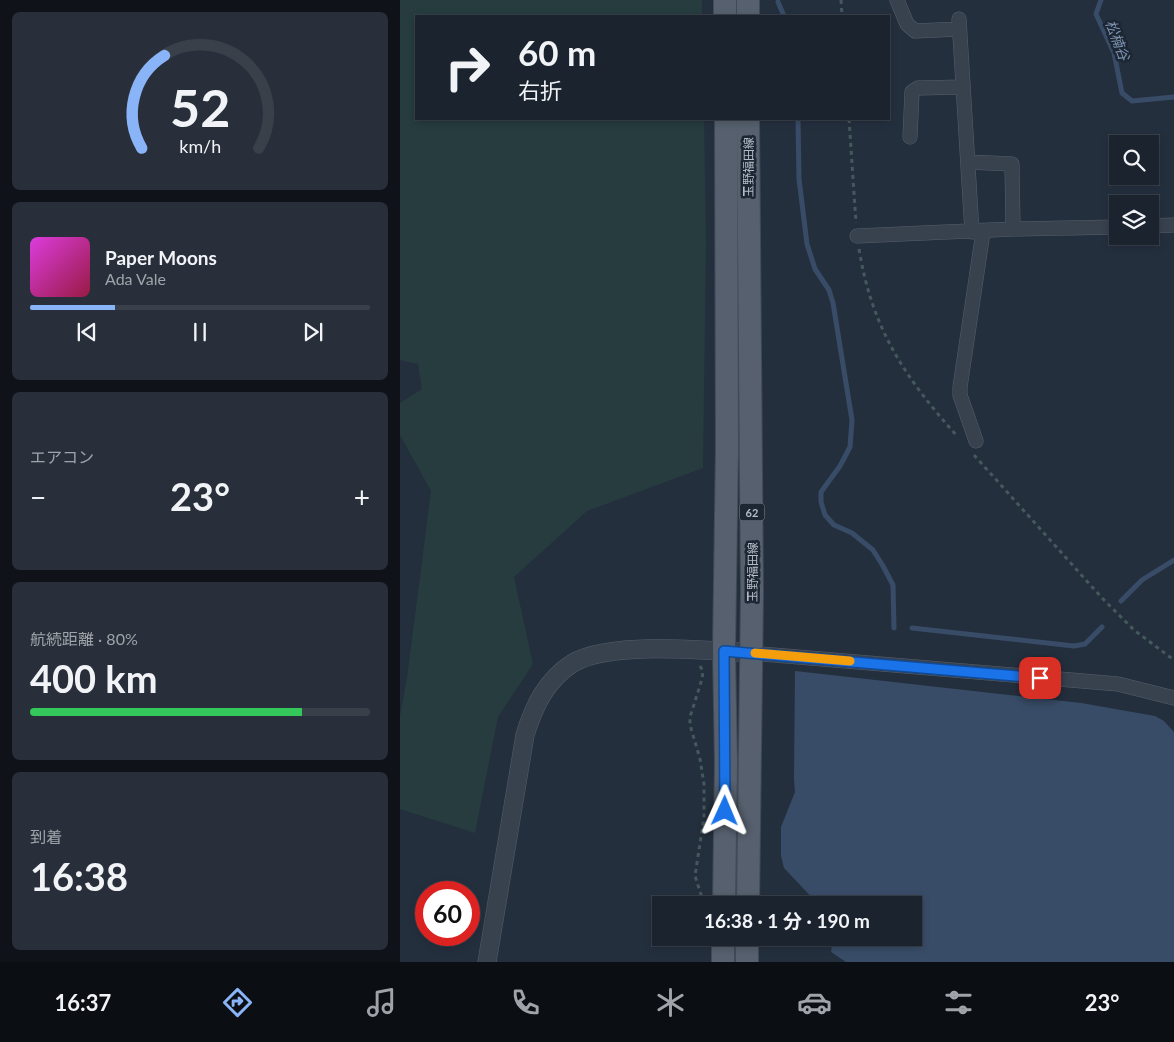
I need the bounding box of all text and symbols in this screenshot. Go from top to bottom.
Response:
water label: 松楠谷 [1103,17,1134,64]
text: 60 m [518,31,596,73]
icon: right [435,35,500,100]
text: 52 [170,76,230,138]
text: 右折 [518,77,562,104]
text: km/h [179,135,221,157]
map controls [1109,135,1159,245]
button: search [1109,135,1159,185]
street label: 玉野福田線 [741,137,756,197]
button: layers [1109,195,1159,245]
text: Paper Moons [105,246,217,269]
text: Ada Vale [105,269,166,288]
icon: previous [73,318,101,346]
icon: pause [186,318,214,346]
icon: next [299,318,327,346]
text: エアコン [30,447,94,466]
text: 23° [170,473,230,519]
text: − [30,480,46,514]
text: + [354,480,370,514]
road number: 62 [740,504,764,520]
street label: 玉野福田線 [745,542,760,602]
text: 航続距離 · 80% [30,629,138,648]
text: 400 km [30,655,158,701]
pin [1019,657,1061,699]
icon: arrive [1026,664,1054,692]
position arrow [698,784,750,836]
text: 到着 [30,827,62,846]
text: 16:38 [30,853,128,899]
speed limit sign: 60 [415,881,480,946]
text: 16:38 · 1 分 · 190 m [704,909,870,932]
icon: directions [220,985,255,1020]
icon: music [364,985,399,1020]
icon: phone [508,985,543,1020]
icon: climate [653,985,688,1020]
icon: car [797,985,832,1020]
icon: filters [941,985,976,1020]
text: 16:37 [55,989,111,1016]
text: 23° [1085,989,1119,1016]

